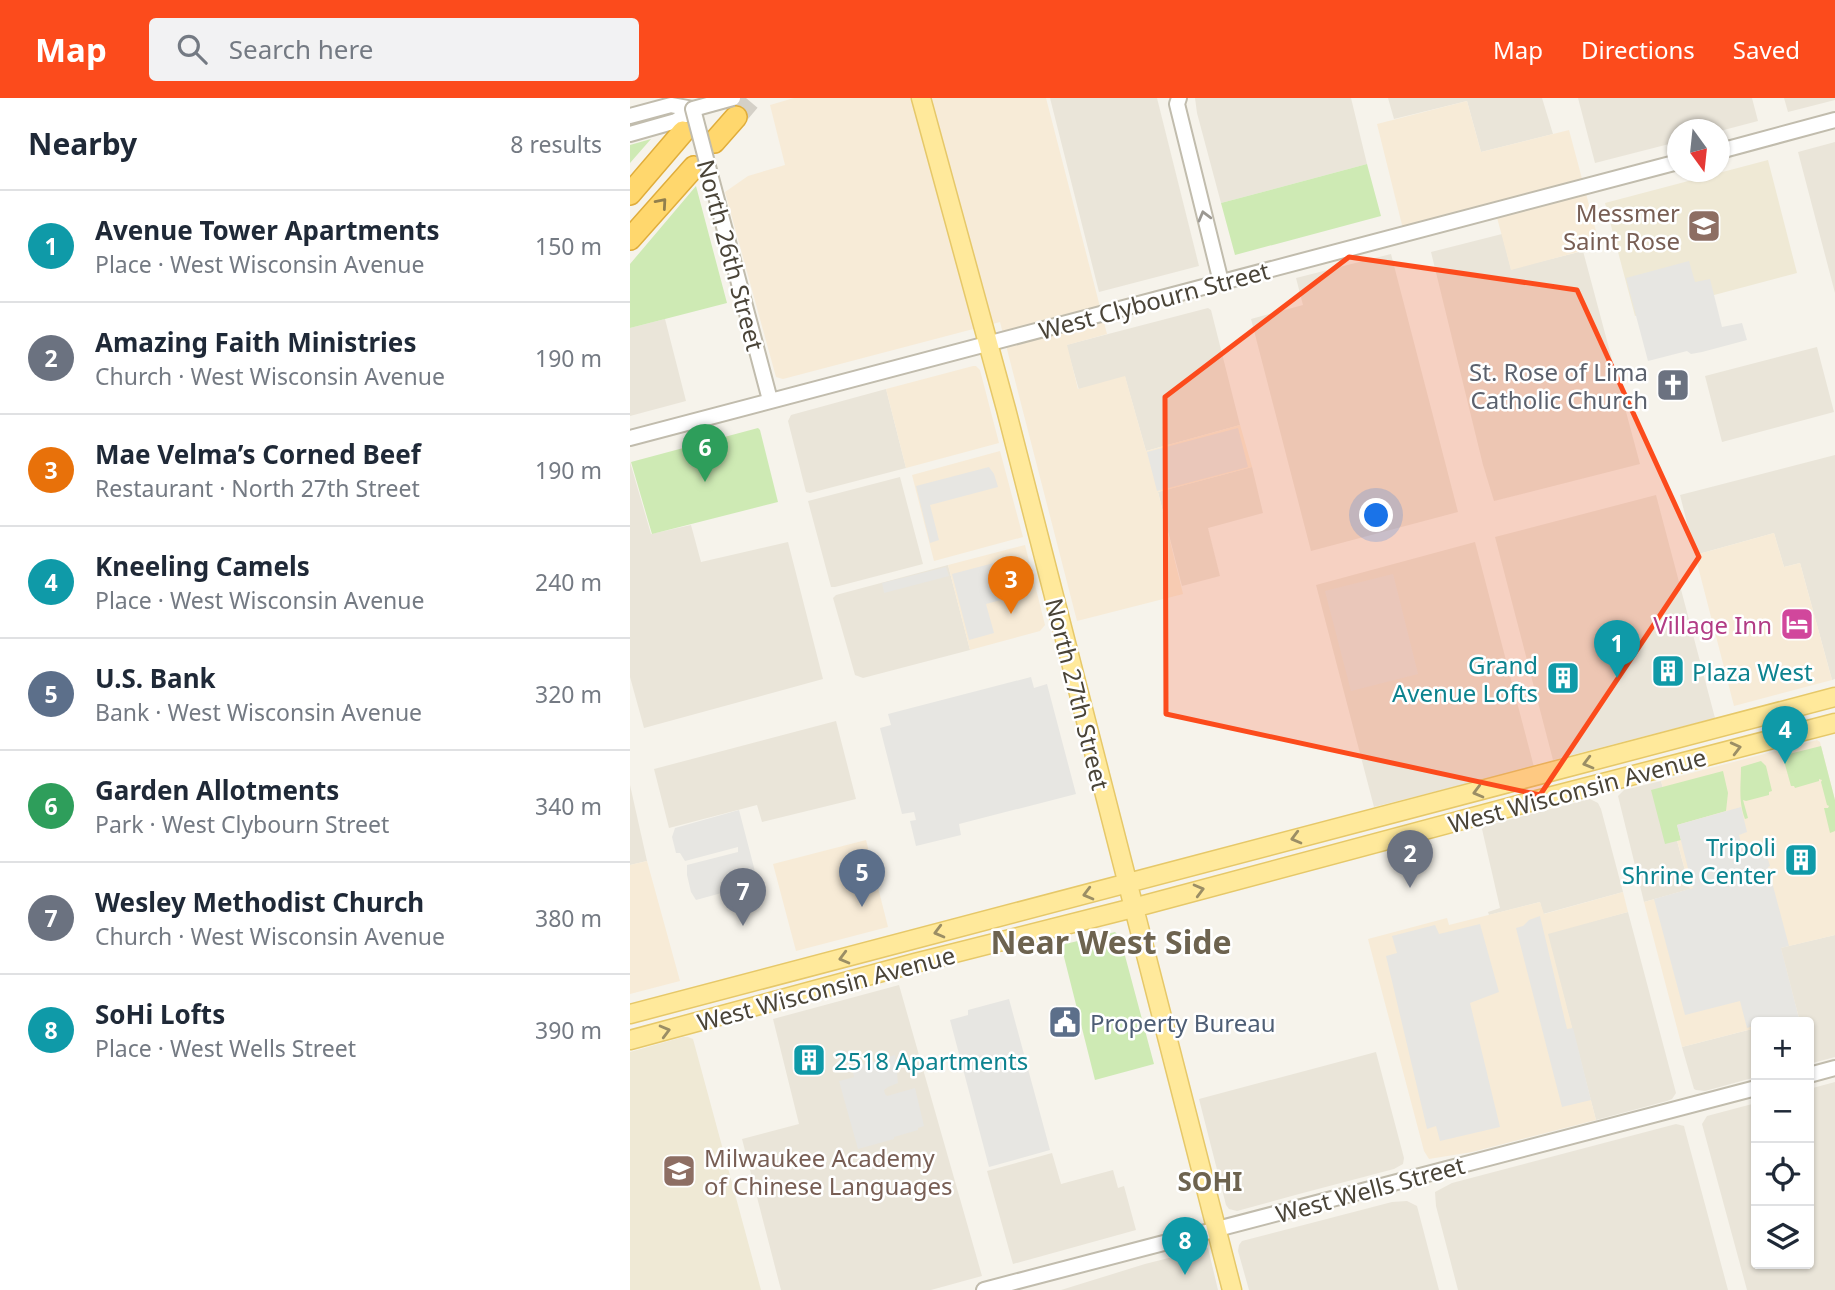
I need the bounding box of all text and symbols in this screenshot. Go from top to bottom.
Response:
search box [149,18,639,81]
text: Map [35,27,107,72]
icon: search [173,30,211,68]
text: Search here [229,31,373,67]
text: Map [1493,33,1543,66]
text: Directions [1581,33,1695,66]
text: Saved [1733,33,1800,66]
north arrow [1667,119,1730,182]
text: Nearby [28,123,137,164]
text: 8 results [510,128,602,160]
street label: North 26th Street [690,156,772,355]
place label: Messmer Saint Rose [1563,196,1680,257]
one-way arrow [654,198,667,211]
school or university icon: Messmer Saint Rose [1685,207,1723,245]
one-way arrow [1198,210,1213,222]
text: Avenue Tower Apartments [95,212,440,248]
text: 1 [44,230,58,262]
text: 150 m [535,230,602,262]
text: Place · West Wisconsin Avenue [95,248,425,280]
street label: West Clybourn Street [1035,253,1273,347]
text: Amazing Faith Ministries [95,324,416,360]
text: 2 [44,342,58,374]
text: 190 m [535,342,602,374]
place label: St. Rose of Lima Catholic Church [1469,355,1648,416]
text: Church · West Wisconsin Avenue [95,360,445,392]
church icon: St. Rose of Lima Catholic Church [1654,366,1692,404]
pin: 6 [682,424,728,482]
text: Mae Velma’s Corned Beef [95,436,421,472]
text: 3 [44,454,58,486]
text: 190 m [535,454,602,486]
text: Restaurant · North 27th Street [95,472,420,504]
your location [1359,498,1393,532]
text: Kneeling Camels [95,548,310,584]
pin: 3 [988,556,1034,614]
text: 4 [44,566,58,598]
text: 240 m [535,566,602,598]
text: Place · West Wisconsin Avenue [95,584,425,616]
street label: North 27th Street [1038,595,1118,794]
hotel icon: Village Inn [1778,605,1816,643]
place label: Village Inn [1653,608,1772,641]
pin: 1 [1594,620,1640,678]
place label: Grand Avenue Lofts [1392,648,1538,709]
building icon: Plaza West [1649,652,1687,690]
place label: Plaza West [1692,655,1813,688]
building icon: Grand Avenue Lofts [1544,659,1582,697]
text: U.S. Bank [95,660,216,696]
text: 5 [44,678,58,710]
text: 320 m [535,678,602,710]
text: Bank · West Wisconsin Avenue [95,696,422,728]
pin: 4 [1762,706,1808,764]
street label: West Wisconsin Avenue [1444,740,1710,840]
one-way arrow [1729,742,1741,756]
one-way arrow [1582,755,1594,769]
text: Garden Allotments [95,772,339,808]
one-way arrow [1472,784,1484,798]
text: 6 [44,790,58,822]
text: 340 m [535,790,602,822]
text: Park · West Clybourn Street [95,808,389,840]
one-way arrow [1290,830,1302,845]
pin: 2 [1387,830,1433,888]
place label: Tripoli Shrine Center [1622,830,1776,891]
building icon: Tripoli Shrine Center [1782,841,1820,879]
pin: 5 [839,849,885,907]
pin: 7 [720,868,766,926]
text: Wesley Methodist Church [95,884,424,920]
one-way arrow [1193,884,1205,898]
one-way arrow [1082,885,1094,900]
text: 7 [44,902,58,934]
text: 380 m [535,902,602,934]
text: Church · West Wisconsin Avenue [95,920,445,952]
district label: Near West Side [990,920,1232,963]
one-way arrow [933,924,945,939]
street label: West Wisconsin Avenue [693,938,959,1038]
one-way arrow [838,950,850,964]
text: SoHi Lofts [95,996,225,1032]
public building icon: Property Bureau [1046,1003,1084,1041]
place label: Property Bureau [1090,1006,1276,1039]
text: 8 [44,1014,58,1046]
text: 390 m [535,1014,602,1046]
map controls [1751,1017,1814,1269]
button: + [1751,1017,1814,1080]
one-way arrow [658,1025,670,1039]
text: Place · West Wells Street [95,1032,356,1064]
building icon: 2518 Apartments [790,1041,828,1079]
place label: 2518 Apartments [834,1044,1028,1077]
button: − [1751,1080,1814,1143]
place label: Milwaukee Academy of Chinese Languages [704,1141,953,1202]
button: locate [1751,1143,1814,1206]
street label: West Wells Street [1272,1148,1468,1230]
school or university icon: Milwaukee Academy of Chinese Languages [660,1152,698,1190]
district label: SOHI [1178,1163,1242,1199]
button: layers [1751,1206,1814,1269]
pin: 8 [1162,1217,1208,1275]

